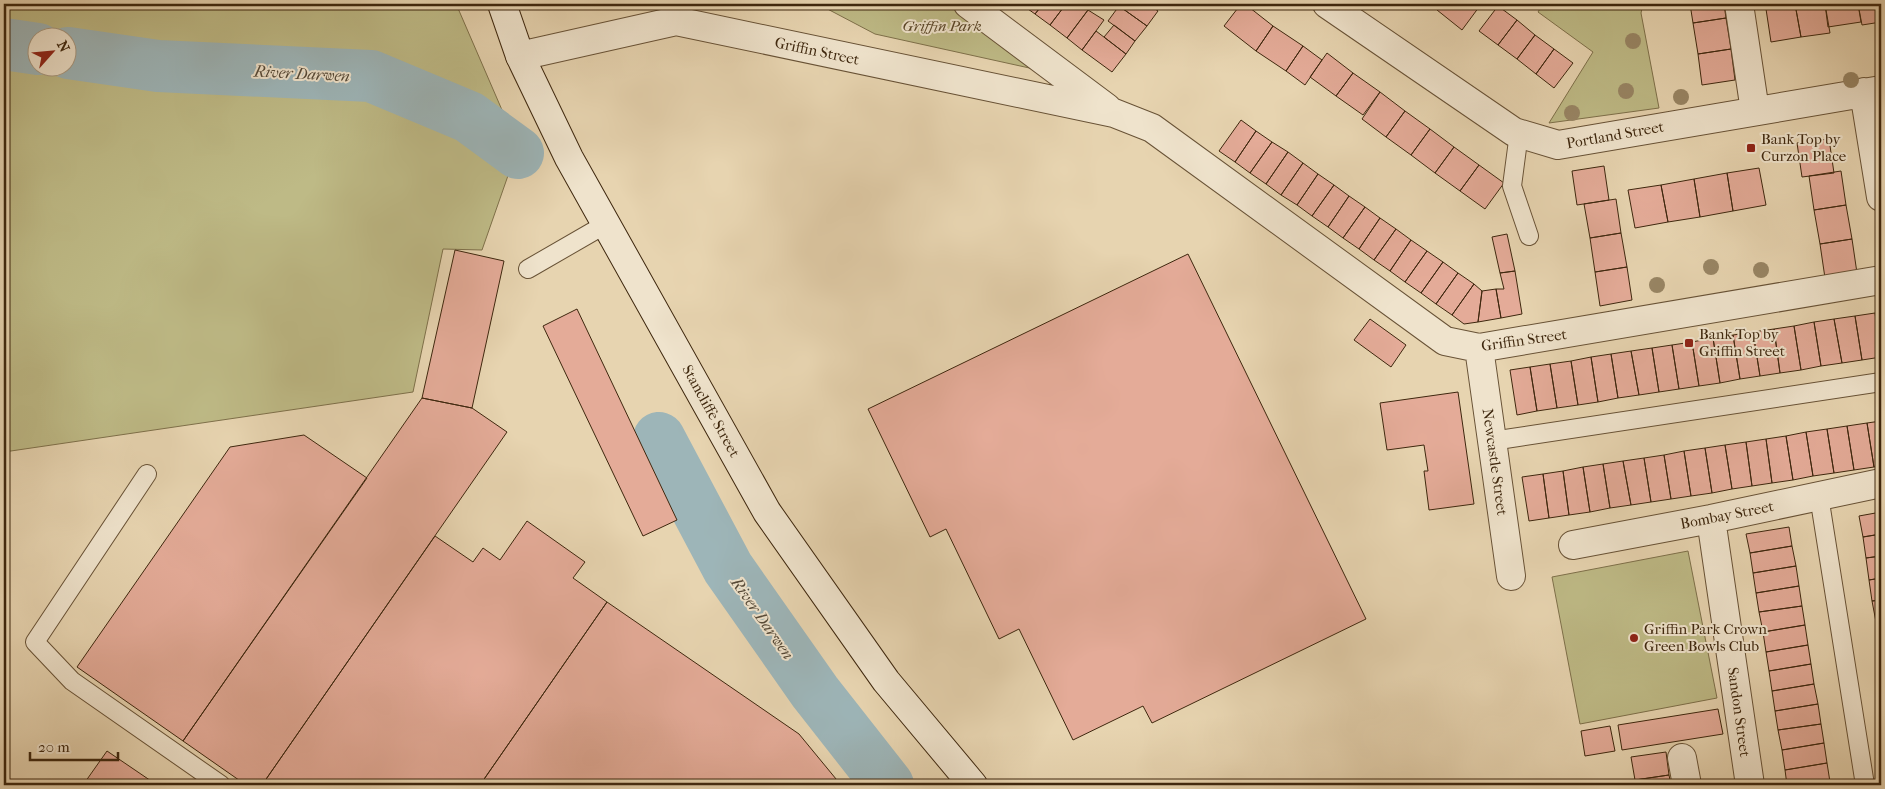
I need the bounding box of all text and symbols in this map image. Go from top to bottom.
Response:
park label: Griffin Park [903,17,982,35]
north arrow [28,28,78,78]
street label: Griffin Street [773,33,862,69]
text: N [53,38,73,55]
water label: River Darwen [253,61,350,85]
street label: Portland Street [1565,117,1666,152]
place label: Bank Top by Curzon Place [1761,130,1847,165]
marker: Bank Top by Curzon Place [1745,142,1757,154]
street label: Griffin Street [1480,325,1568,355]
place label: Bank Top by Griffin Street [1699,325,1786,360]
marker: Bank Top by Griffin Street [1683,337,1695,349]
street label: Stancliffe Street [678,362,744,461]
street label: Newcastle Street [1479,407,1512,517]
street label: Bombay Street [1679,497,1776,533]
water label: River Darwen [727,573,798,663]
place label: Griffin Park Crown Green Bowls Club [1644,620,1767,655]
marker: Griffin Park Crown Green Bowls Club [1628,632,1640,644]
street label: Sandon Street [1724,666,1754,759]
scale bar [30,729,118,761]
text: 20 m [38,738,70,756]

